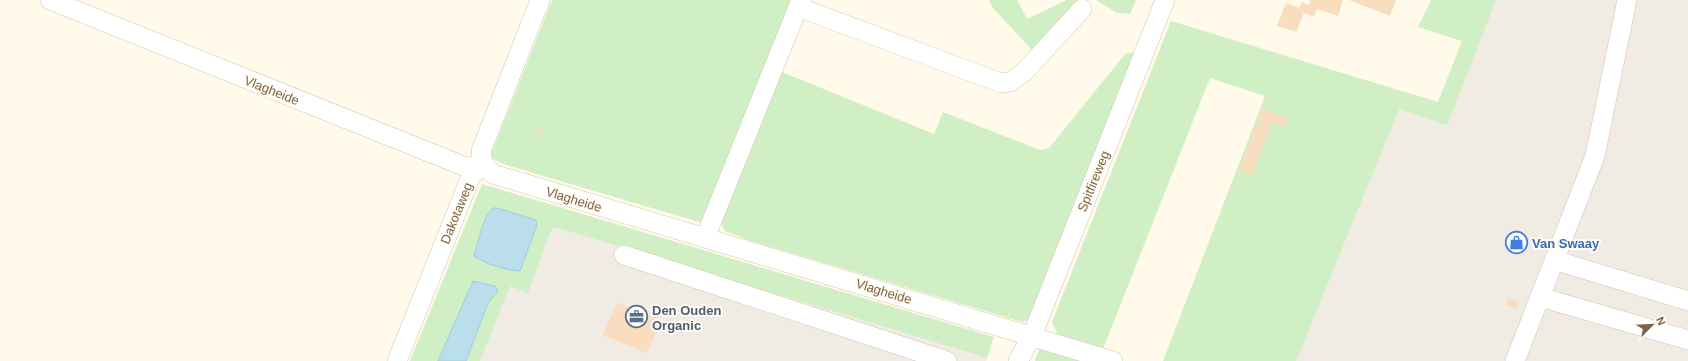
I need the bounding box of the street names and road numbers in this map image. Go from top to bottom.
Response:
street label: Vlagheide [242,73,301,108]
street label: Spitfireweg [1074,149,1112,214]
street label: Dakotaweg [437,180,476,246]
street label: Vlagheide [544,184,604,215]
street label: Vlagheide [854,276,914,307]

